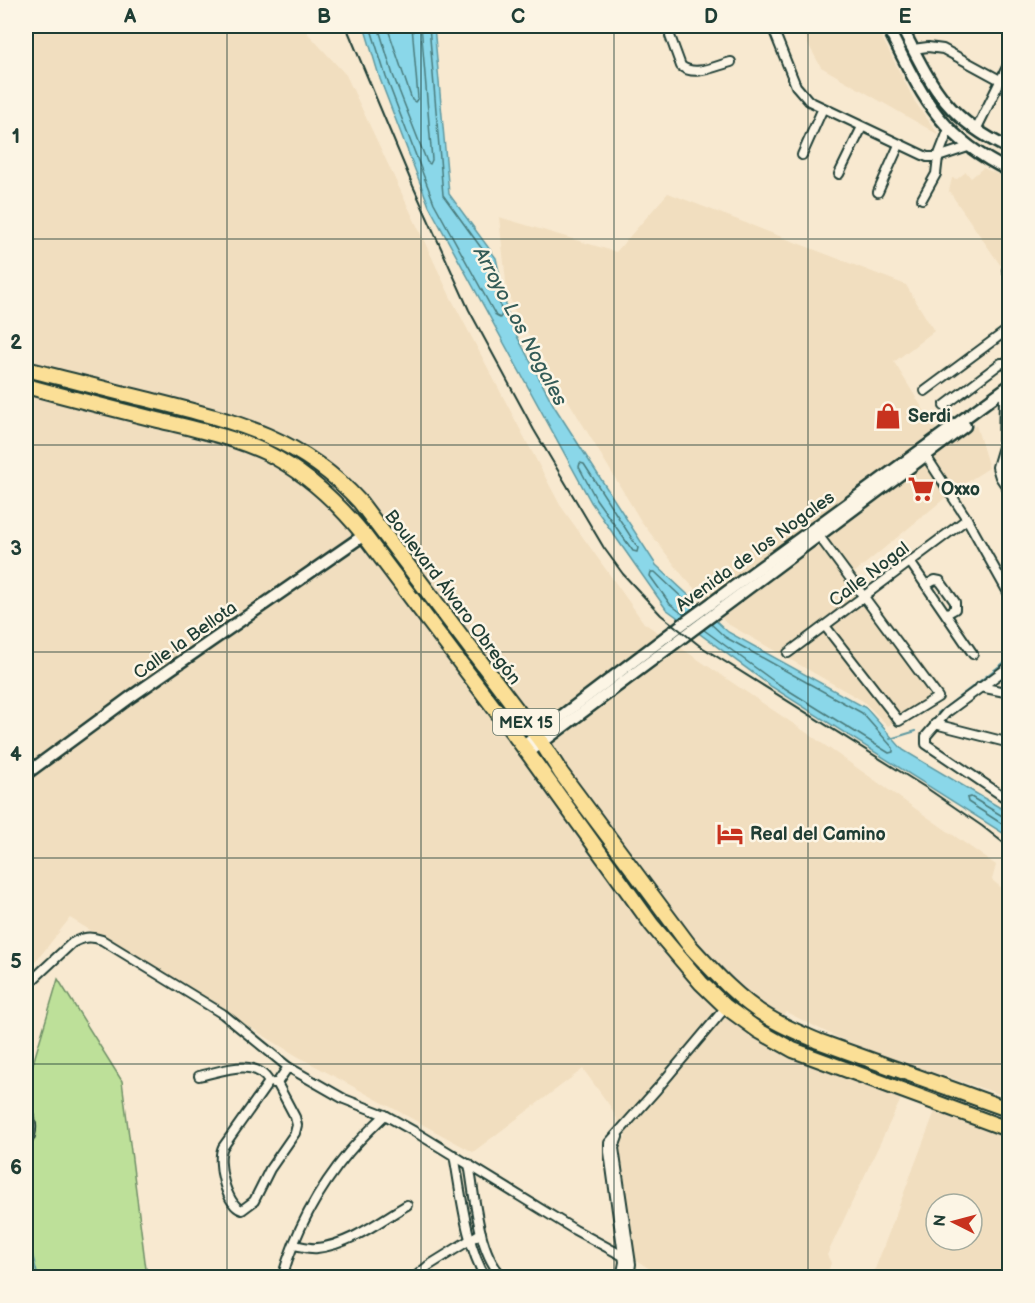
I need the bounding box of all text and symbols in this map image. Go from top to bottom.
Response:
text: A [123,5,137,29]
text: B [317,5,331,29]
text: C [511,5,525,29]
text: D [704,5,718,29]
text: E [899,5,912,29]
text: 1 [12,125,20,149]
water label: Arroyo Los Nogales [468,242,572,410]
text: 2 [10,331,22,355]
shop icon: Serdi [873,401,903,431]
place label: Serdi [908,406,951,427]
supermarket icon: Oxxo [906,474,936,504]
place label: Oxxo [941,479,980,500]
street label: Avenida de los Nogales [672,487,839,616]
street label: Boulevard Álvaro Obregón [380,505,527,689]
text: 3 [10,537,22,561]
street label: Calle Nogal [825,537,913,611]
street label: Calle la Bellota [130,597,241,684]
road number: MEX 15 [493,709,559,735]
text: 4 [10,743,22,767]
hotel icon: Real del Camino [715,819,745,849]
place label: Real del Camino [750,824,886,845]
text: 5 [10,950,22,974]
text: 6 [10,1156,22,1180]
north arrow [924,1192,984,1252]
text: N [930,1214,951,1228]

